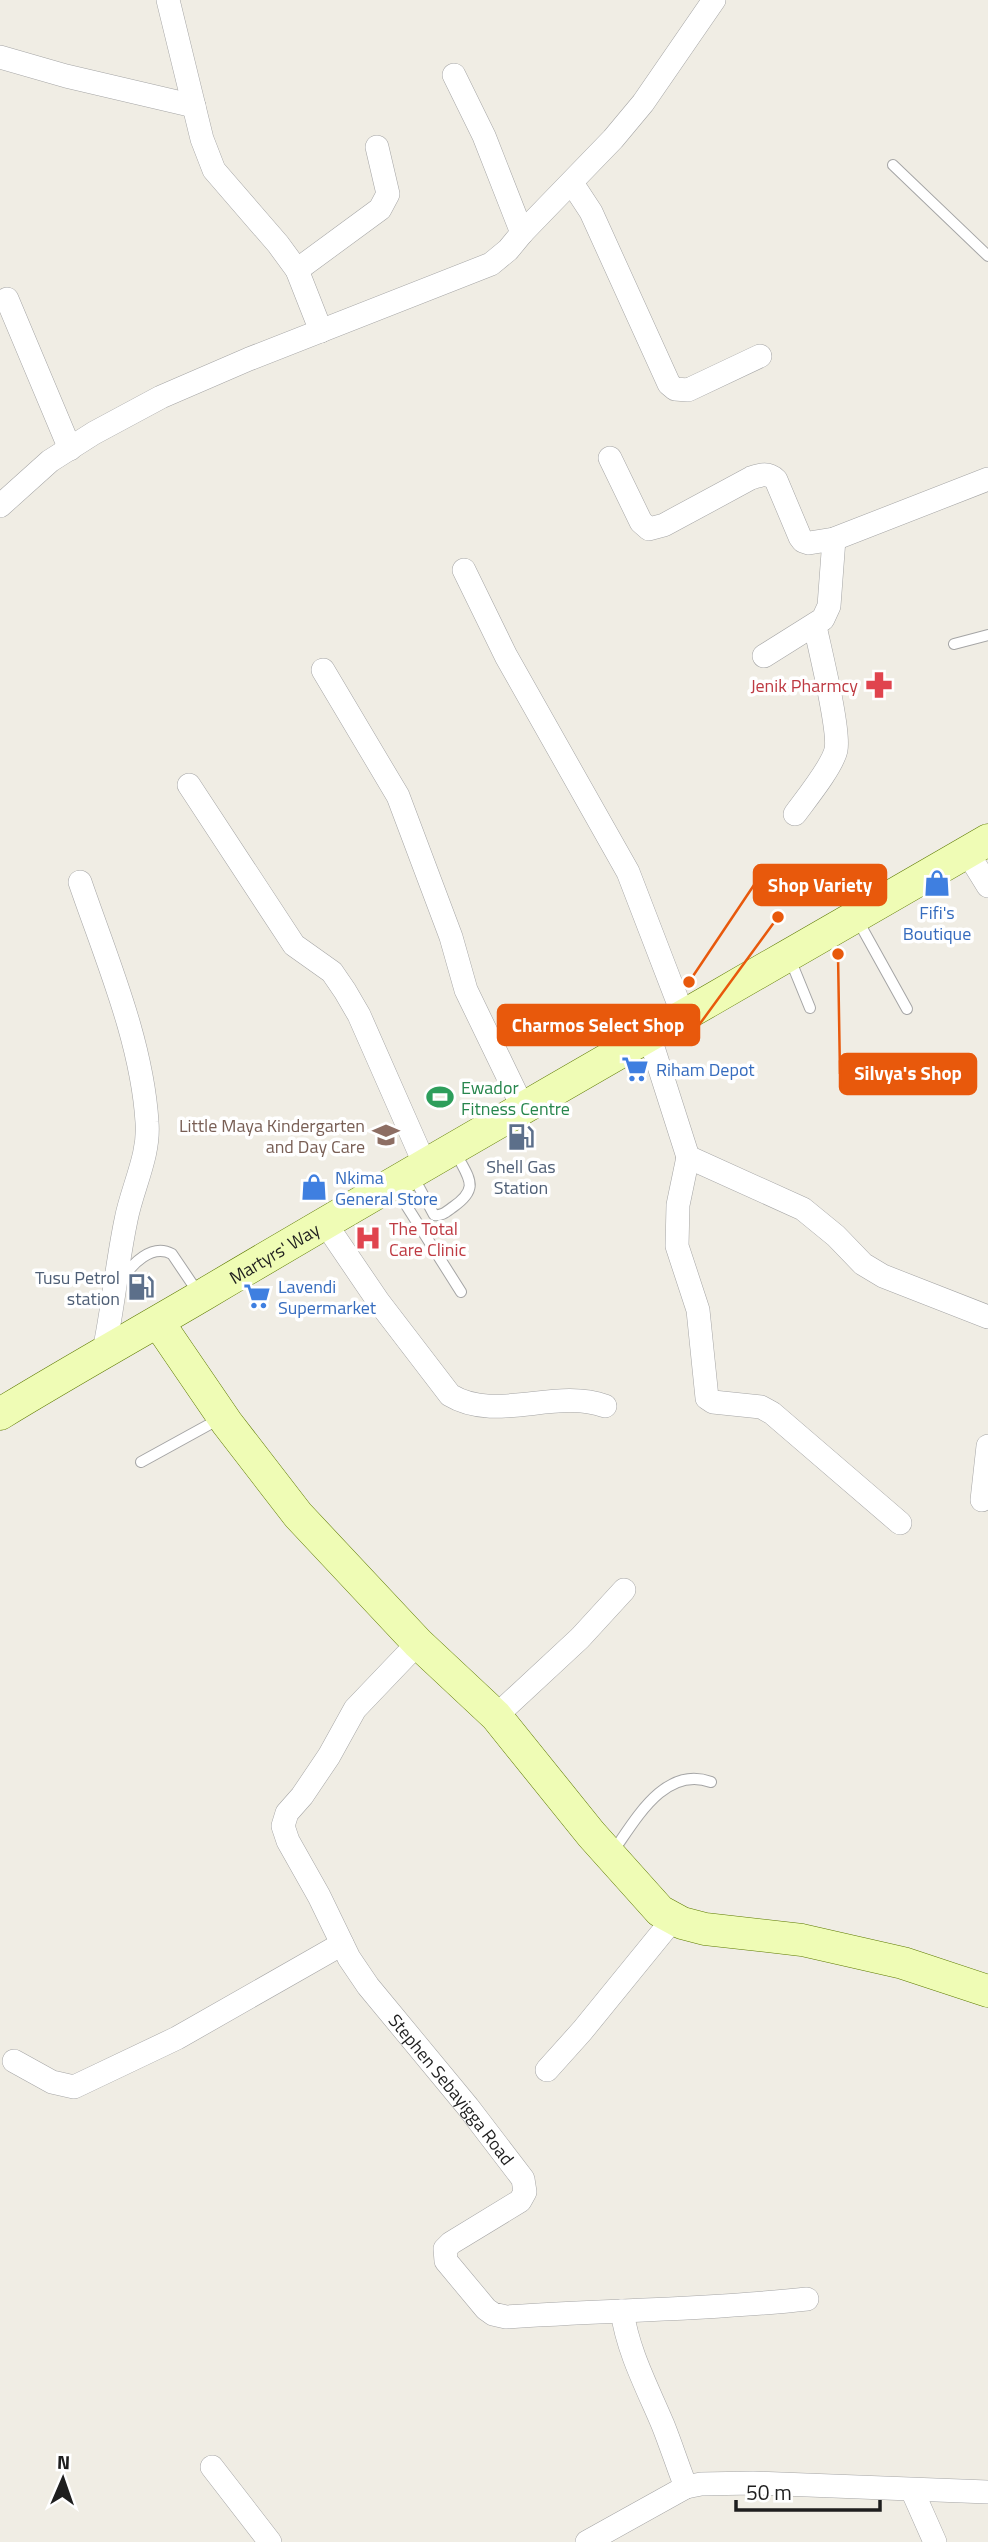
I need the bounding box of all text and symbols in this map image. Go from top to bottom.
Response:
pharmacy icon: Jenik Pharmcy [864,670,894,700]
place label: Jenik Pharmcy [750,672,858,699]
callout: Shop Variety [754,865,886,905]
shop icon: Fifi's Boutique [922,868,952,898]
text: Shop Variety [768,870,873,899]
place label: Fifi's Boutique [903,899,971,947]
callout: Charmos Select Shop [498,1005,699,1045]
text: Charmos Select Shop [512,1010,684,1039]
supermarket icon: Riham Depot [620,1054,650,1084]
callout: Silvya's Shop [840,1054,976,1094]
place label: Riham Depot [656,1056,755,1083]
text: Silvya's Shop [854,1058,962,1087]
place label: Ewador Fitness Centre [461,1074,570,1122]
sports icon: Ewador Fitness Centre [425,1082,455,1112]
place label: Little Maya Kindergarten and Day Care [179,1112,365,1160]
school or university icon: Little Maya Kindergarten and Day Care [371,1120,401,1150]
fuel station icon: Shell Gas Station [506,1122,536,1152]
place label: Shell Gas Station [486,1153,556,1201]
place label: Nkima General Store [335,1164,438,1212]
shop icon: Nkima General Store [299,1172,329,1202]
place label: The Total Care Clinic [389,1215,466,1263]
street label: Martyrs' Way [224,1216,325,1290]
hospital icon: The Total Care Clinic [353,1223,383,1253]
place label: Tusu Petrol station [35,1264,120,1312]
fuel station icon: Tusu Petrol station [126,1272,156,1302]
place label: Lavendi Supermarket [278,1273,377,1321]
supermarket icon: Lavendi Supermarket [242,1281,272,1311]
street label: Stephen Sebayigga Road [383,2008,521,2170]
north arrow [28,2444,98,2514]
text: N [57,2447,71,2476]
scale bar [736,2468,880,2512]
text: 50 m [746,2476,792,2508]

